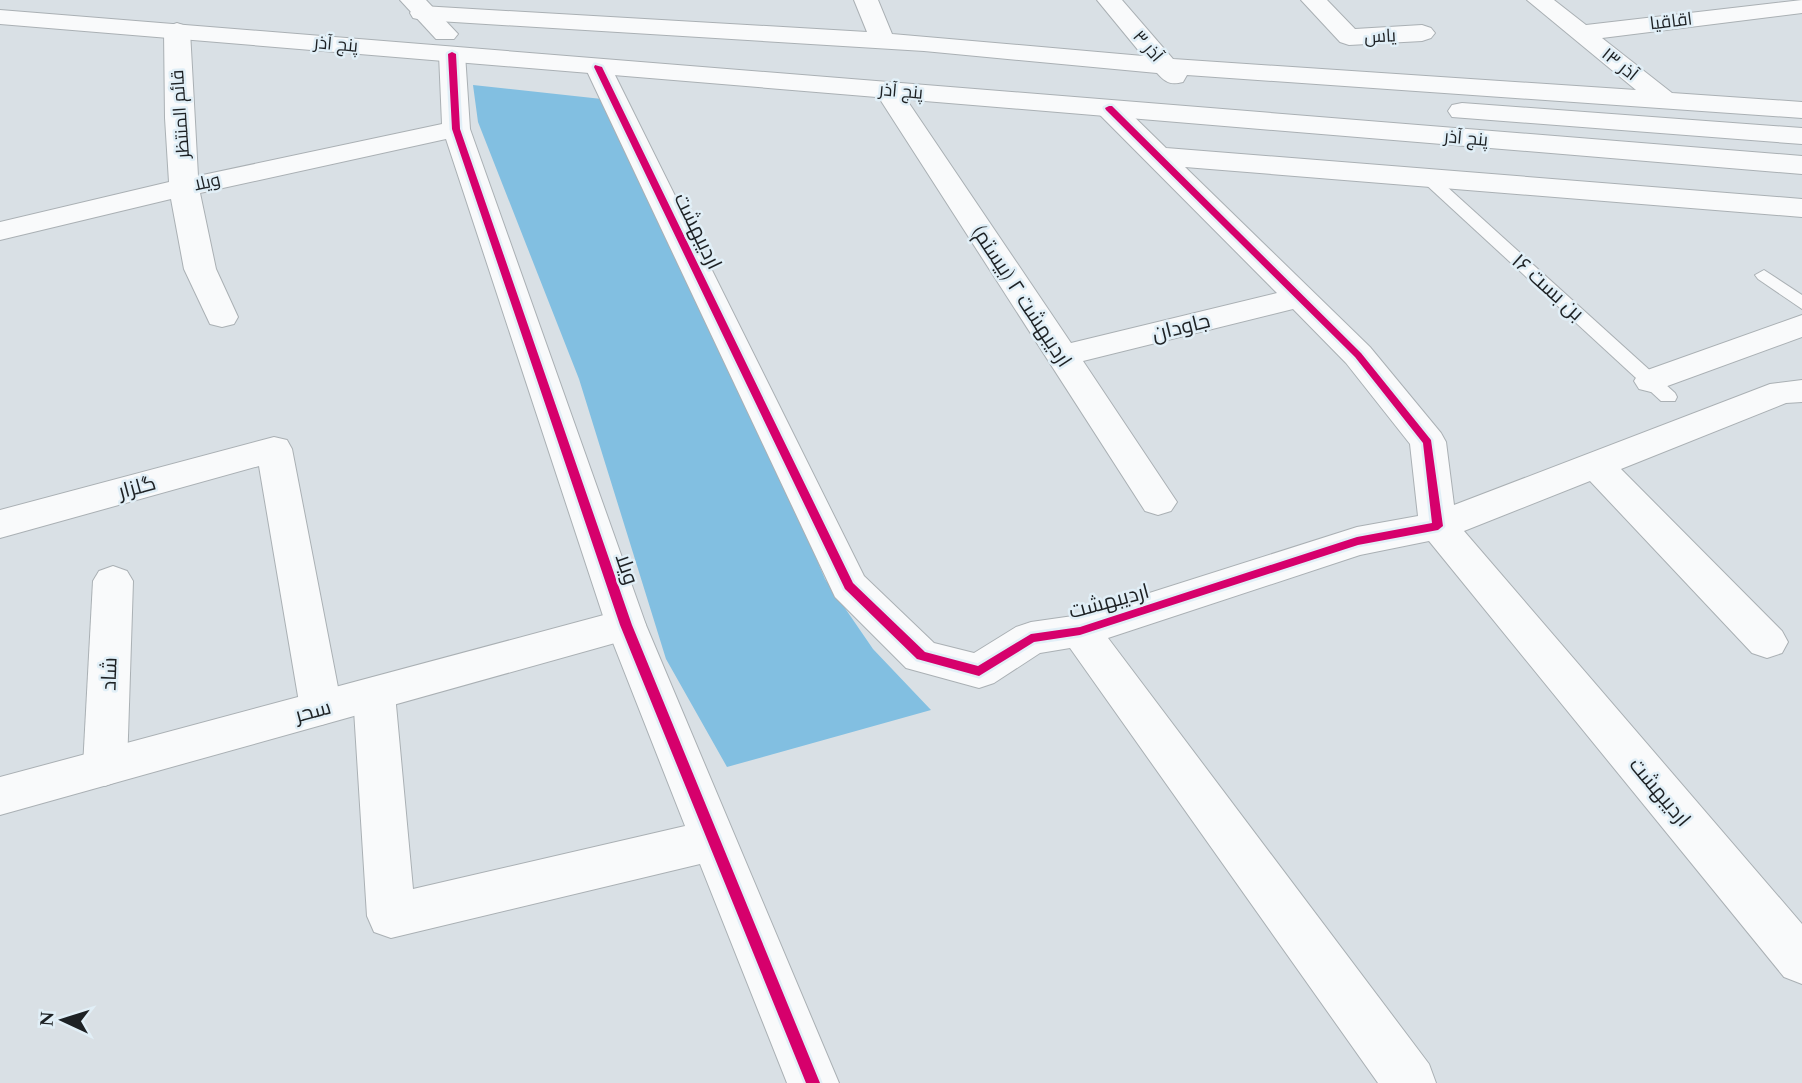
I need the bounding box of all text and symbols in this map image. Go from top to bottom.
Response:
street label: اقاقیا [1648,6,1694,37]
street label: یاس [1363,22,1397,51]
street label: آذر ۳ [1126,24,1169,68]
street label: پنج آذر [312,29,359,60]
street label: ۱۳ آذر [1595,41,1644,88]
street label: قائم المنتظر [164,69,197,160]
street label: پنج آذر [877,76,924,107]
street label: پنج آذر [1442,123,1489,154]
street label: ویلا [191,166,223,199]
street label: اردیبهشت [665,187,729,275]
street label: اردیبهشت ۲ (بیستم) [963,219,1079,374]
street label: بن بست ۱۶ [1504,246,1591,329]
street label: جاودان [1149,305,1214,351]
street label: گلزار [114,468,160,509]
street label: ویلا [606,549,646,589]
street label: اردیبهشت [1065,576,1153,628]
street label: شاد [93,657,127,691]
street label: سحر [291,692,335,732]
street label: اردیبهشت [1621,751,1698,834]
north arrow [28,985,98,1055]
text: N [33,1010,63,1028]

